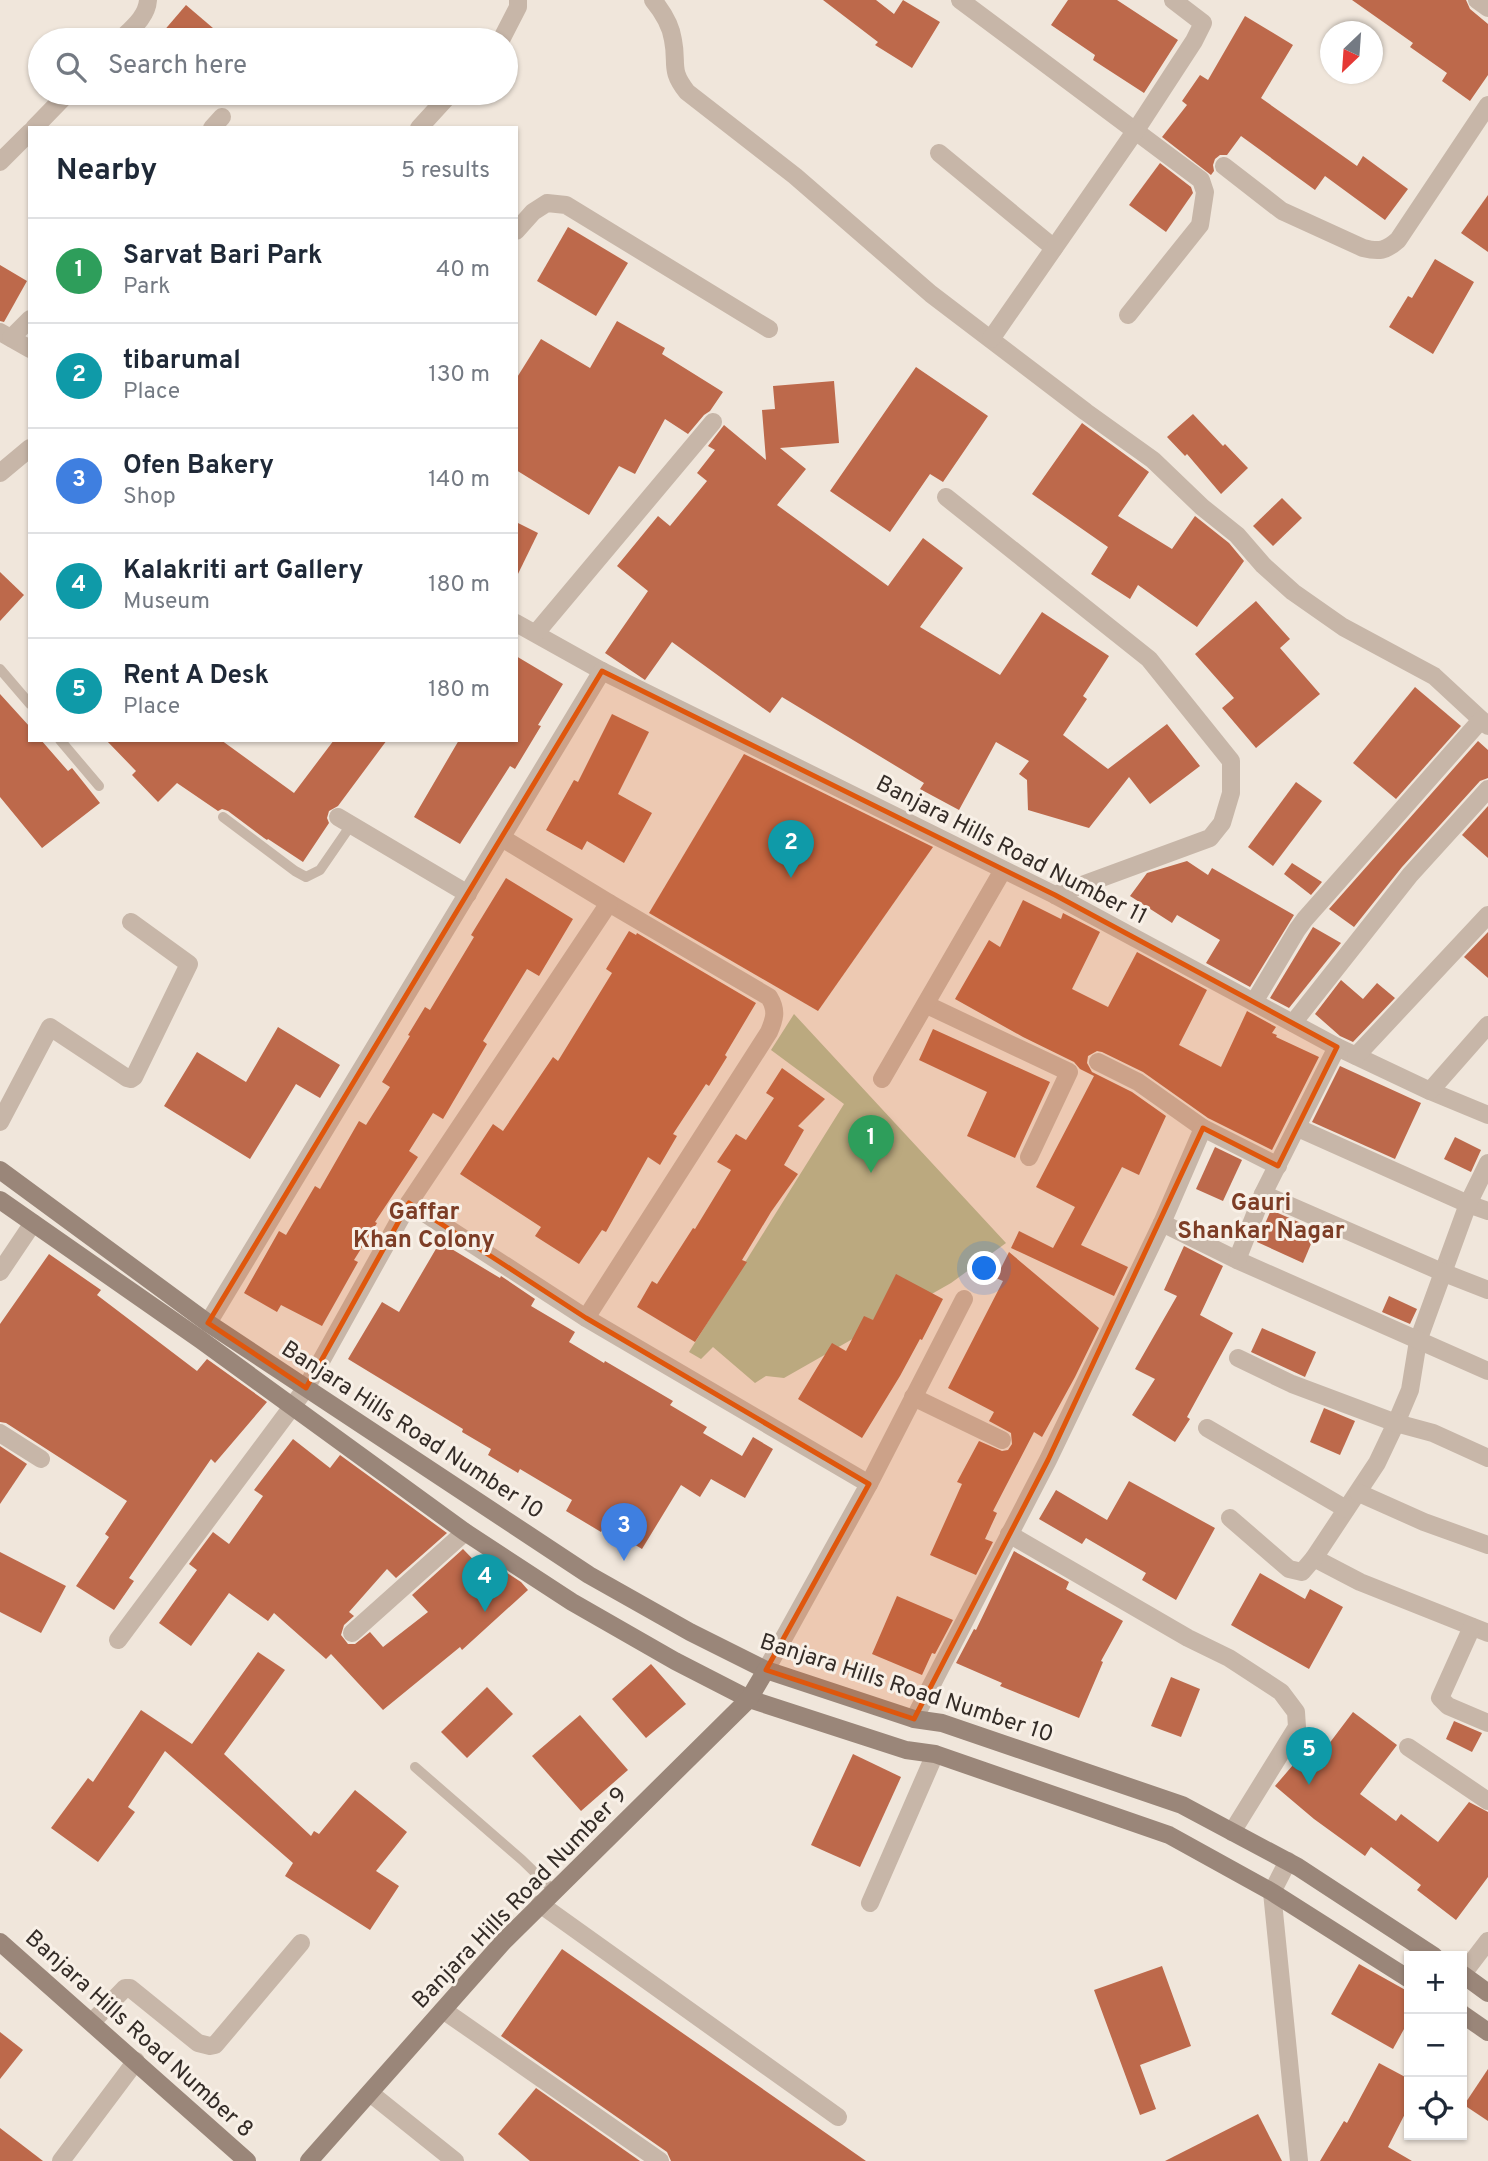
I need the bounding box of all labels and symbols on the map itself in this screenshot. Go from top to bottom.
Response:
north arrow [1320,21,1383,84]
street label: Banjara Hills Road Number 11 [870,770,1151,932]
pin: 2 [768,820,814,878]
pin: 1 [848,1115,894,1173]
district label: Gauri Shankar Nagar [1177,1189,1345,1247]
district label: Gaffar Khan Colony [353,1198,495,1256]
your location [967,1251,1001,1285]
street label: Banjara Hills Road Number 10 [275,1335,548,1527]
pin: 3 [601,1503,647,1561]
pin: 4 [462,1554,508,1612]
street label: Banjara Hills Road Number 10 [756,1628,1057,1751]
pin: 5 [1286,1727,1332,1785]
street label: Banjara Hills Road Number 9 [407,1782,634,2016]
street label: Banjara Hills Road Number 8 [18,1925,259,2145]

